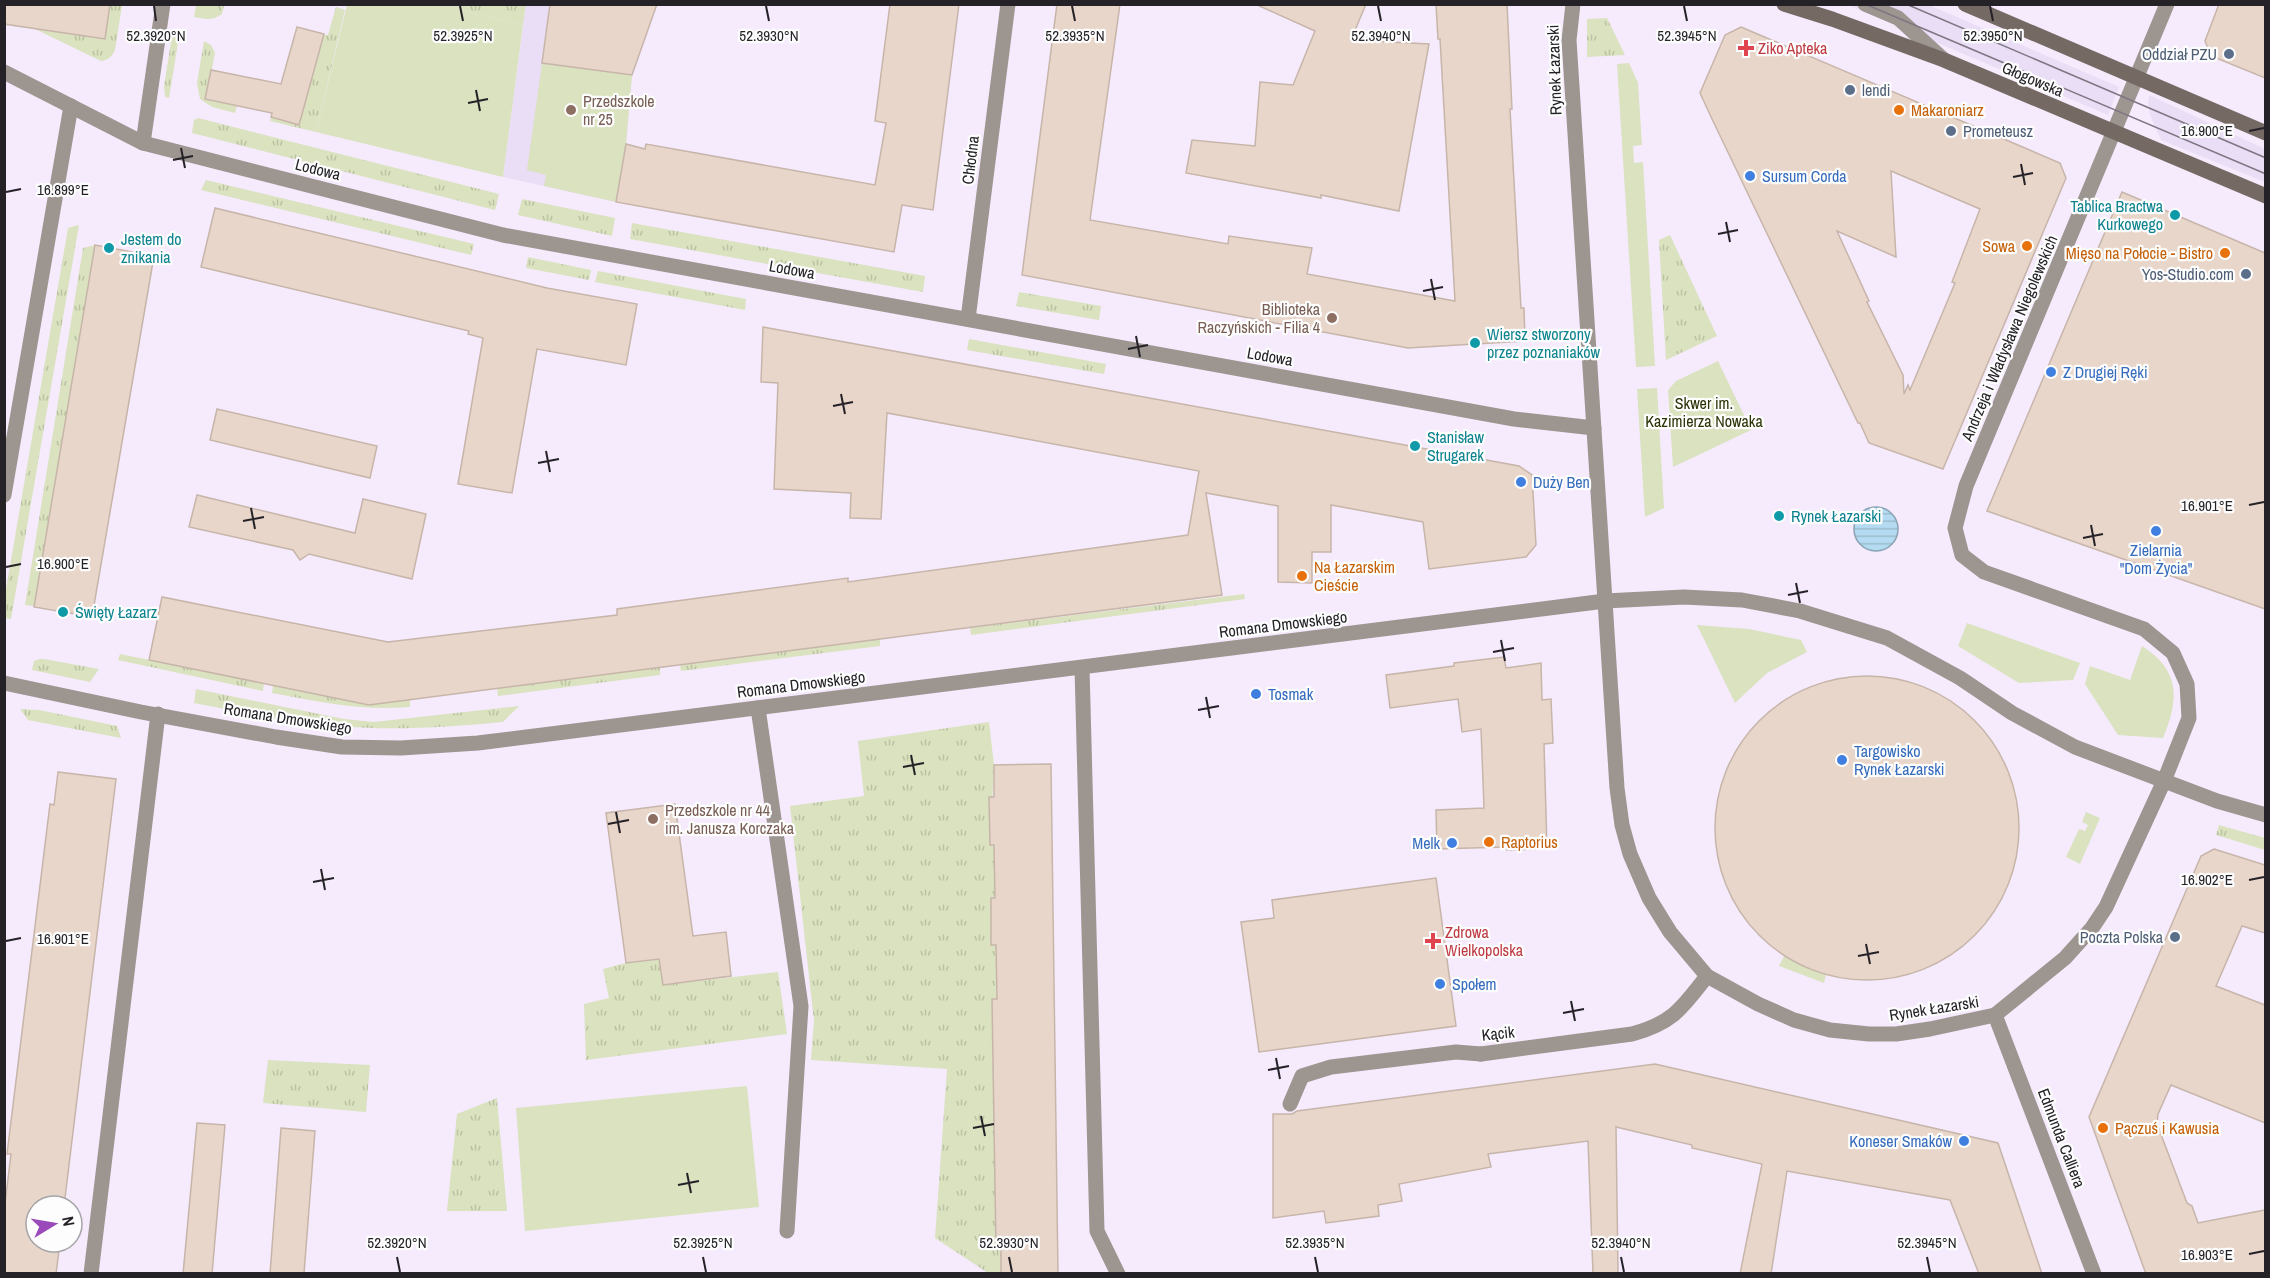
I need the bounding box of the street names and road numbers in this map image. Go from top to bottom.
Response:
street label: Rynek Łazarski [1541,24,1567,116]
street label: Głogowska [1999,56,2068,102]
street label: Chłodna [956,134,984,186]
street label: Lodowa [293,153,344,185]
street label: Andrzeja i Władysława Niegolewskich [1955,232,2062,445]
street label: Lodowa [767,254,817,284]
street label: Lodowa [1245,341,1295,371]
street label: Romana Dmowskiego [1218,605,1348,643]
street label: Romana Dmowskiego [736,665,866,703]
street label: Romana Dmowskiego [223,697,353,739]
street label: Rynek Łazarski [1888,990,1980,1026]
street label: Kącik [1481,1020,1516,1046]
street label: Edmunda Calliera [2033,1085,2091,1192]

